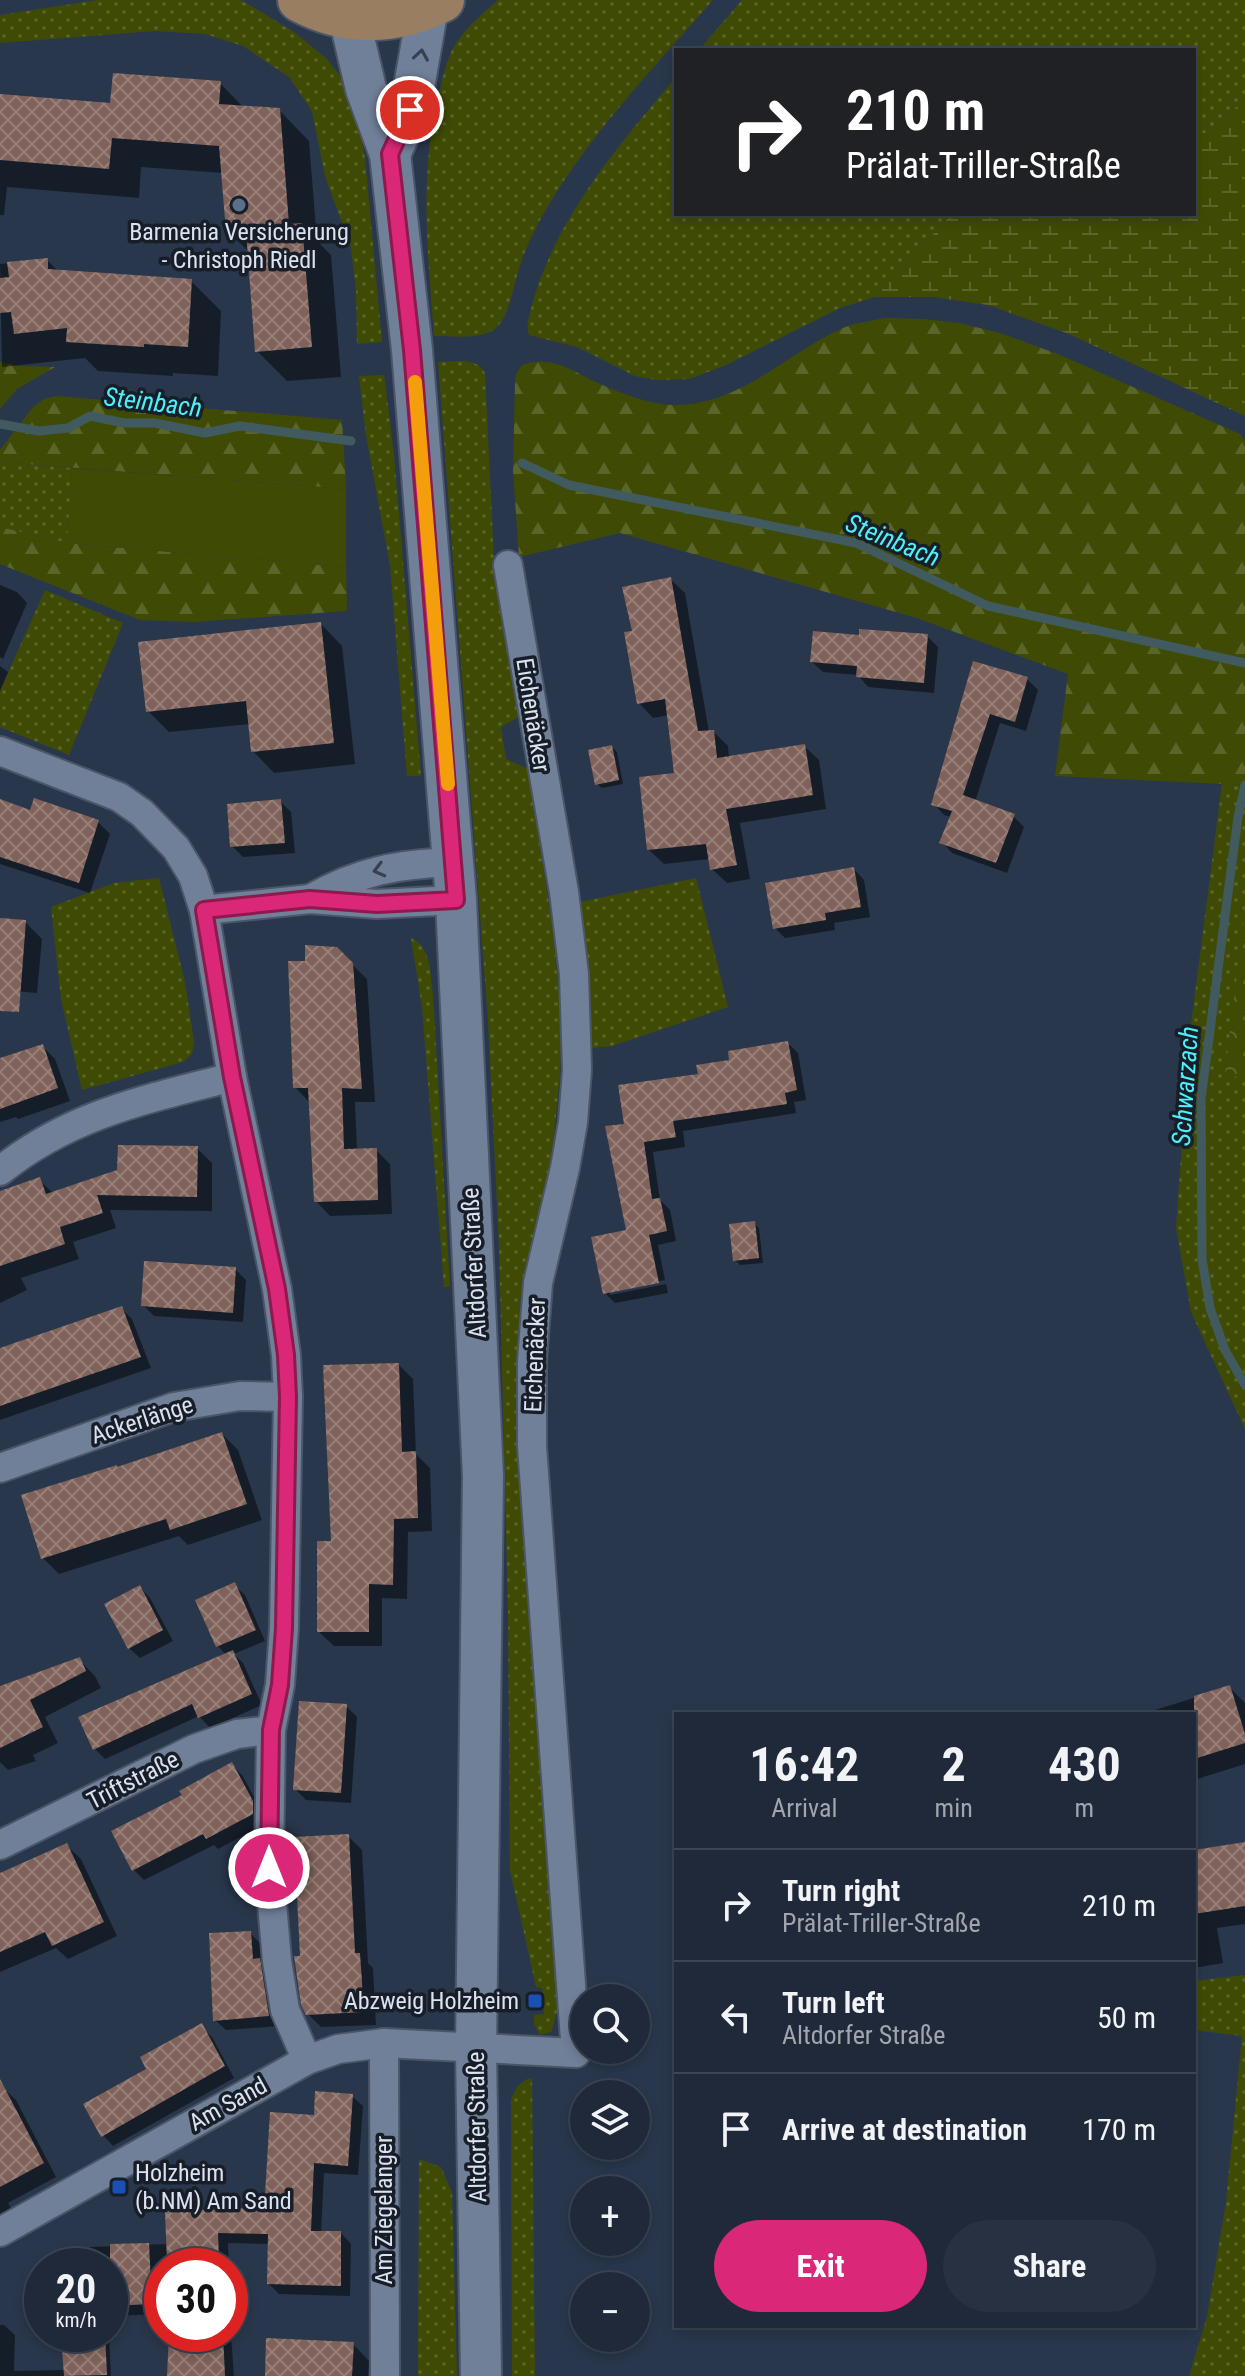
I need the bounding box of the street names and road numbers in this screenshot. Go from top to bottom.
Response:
street label: Eichenäcker [510,656,556,774]
street label: Altdorfer Straße [456,1187,492,1339]
street label: Eichenäcker [519,1297,551,1413]
street label: Ackerlänge [87,1390,197,1450]
street label: Triftstraße [82,1745,184,1815]
street label: Altdorfer Straße [462,2051,492,2203]
street label: Am Sand [184,2071,272,2137]
street label: Am Ziegelanger [370,2136,398,2284]

